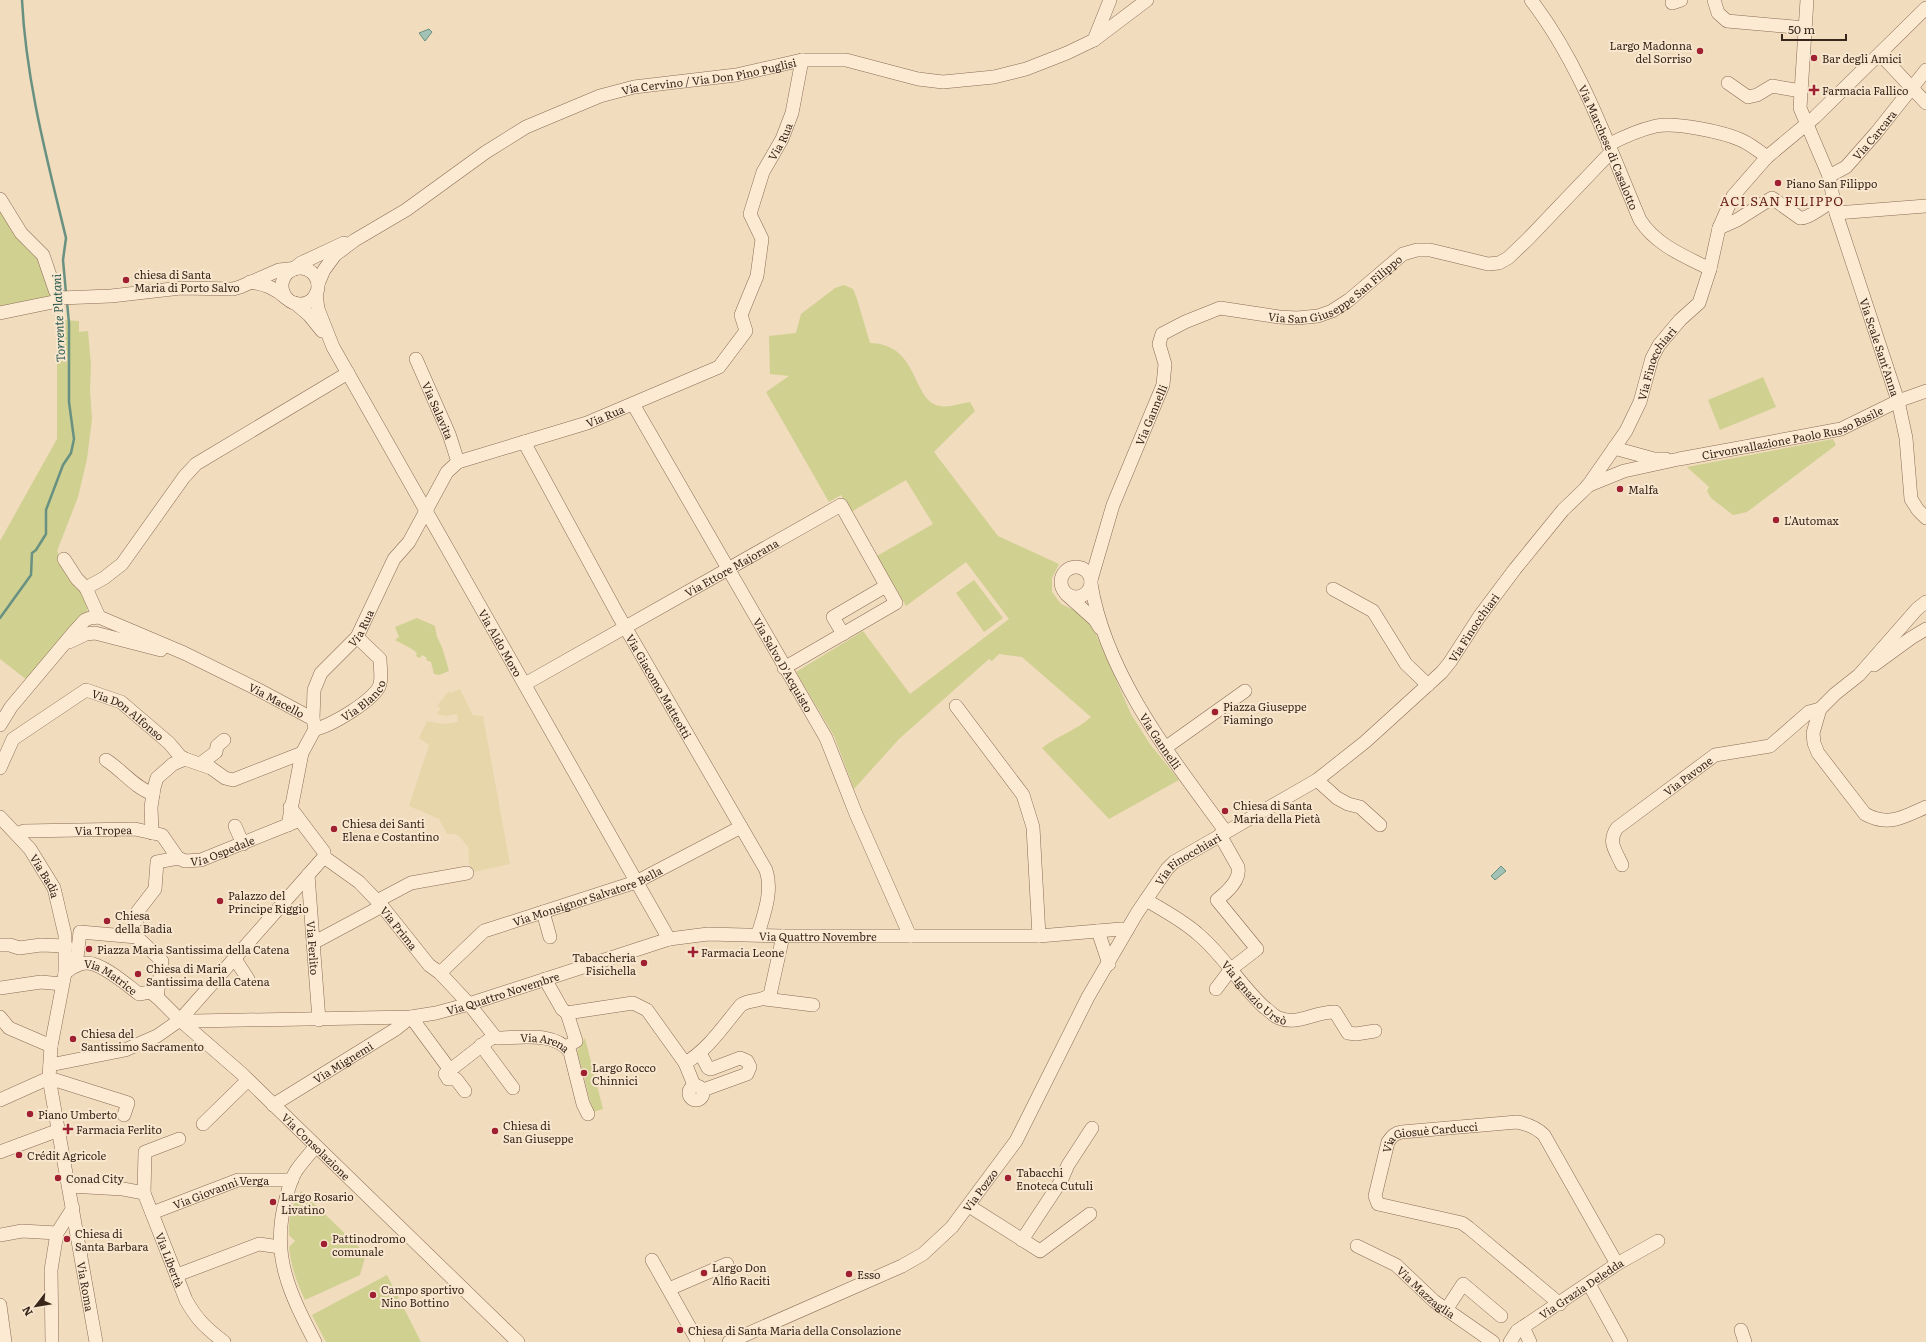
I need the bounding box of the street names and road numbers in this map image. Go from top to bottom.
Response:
street label: Via Cervino / Via Don Pino Puglisi [619,53,798,98]
street label: Via Marchese di Casalotto [1575,82,1643,212]
street label: Via Carcara [1848,106,1900,163]
street label: Via Rua [764,120,796,163]
street label: Via San Giuseppe San Filippo [1267,251,1405,326]
street label: Via Scale Sant'Anna [1857,296,1904,399]
street label: Via Finocchiari [1633,323,1680,402]
street label: Via Salavita [419,379,458,441]
street label: Via Gannelli [1131,381,1171,448]
street label: Via Rua [583,400,627,431]
street label: Cirvonvallazione Paolo Russo Basile [1700,402,1886,463]
street label: Via Ettore Majorana [681,534,781,600]
street label: Via Finocchiari [1444,589,1503,665]
street label: Via Aldo Moro [475,606,526,679]
street label: Via Rua [344,607,377,650]
street label: Via Salvo D'Acquisto [750,614,817,715]
street label: Via Giacomo Matteotti [623,631,696,742]
street label: Via Macello [246,678,308,721]
street label: Via Blanco [338,678,389,724]
street label: Via Don Alfonso [90,685,168,744]
street label: Via Gannelli [1136,709,1186,773]
street label: Via Pavone [1660,752,1716,799]
street label: Via Tropea [74,821,132,838]
street label: Via Finocchiari [1150,829,1224,888]
street label: Via Ospedale [190,831,257,869]
street label: Via Badia [27,850,64,900]
street label: Via Monsignor Salvatore Bella [511,862,665,929]
street label: Via Prima [377,902,422,953]
street label: Via Ferlito [303,920,324,976]
street label: Via Quattro Novembre [759,927,877,944]
street label: Via Matrice [84,955,141,998]
street label: Via Ignazio Ursò [1218,957,1289,1028]
street label: Via Quattro Novembre [444,967,561,1018]
street label: Via Arena [520,1029,574,1056]
street label: Via Mignemi [310,1037,376,1086]
street label: Via Consolazione [278,1109,354,1184]
street label: Via Giosuè Carducci [1378,1117,1479,1154]
street label: Via Pozzo [958,1165,1001,1215]
street label: Via Giovanni Verga [170,1172,269,1212]
street label: Via Libertà [152,1230,188,1290]
street label: Via Grazia Deledda [1535,1254,1626,1322]
street label: Via Roma [74,1260,98,1313]
street label: Via Mazzaglia [1394,1262,1459,1322]

